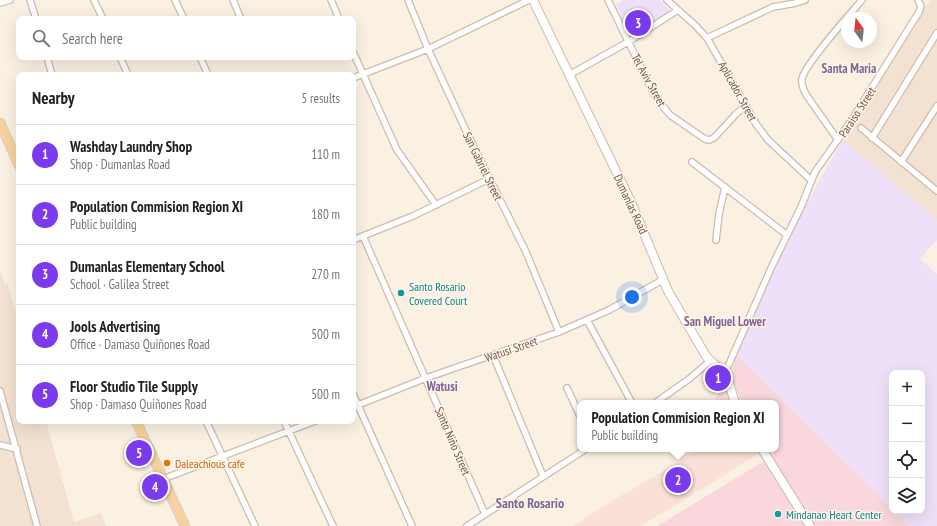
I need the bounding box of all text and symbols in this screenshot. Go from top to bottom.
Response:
pin: 3 [625,8,651,38]
north arrow [841,12,877,48]
search box [16,16,356,60]
icon: search [30,27,52,49]
text: Search here [62,29,123,48]
street label: Tel Aviv Street [628,51,670,110]
street label: Aplicador Street [715,58,761,124]
district label: Santa Maria [822,60,876,77]
street label: Paraiso Street [835,83,879,140]
text: Nearby [32,87,75,109]
text: 5 results [301,90,340,107]
street label: San Gabriel Street [460,129,506,203]
text: Washday Laundry Shop [70,137,192,156]
text: 1 [42,146,48,163]
text: 110 m [311,146,340,163]
text: Shop · Dumanlas Road [70,156,170,173]
street label: Dumanlas Road [611,172,651,236]
text: Population Commision Region XI [70,197,243,216]
text: 2 [42,206,48,223]
text: 180 m [311,206,340,223]
text: Public building [70,216,137,233]
text: Dumanlas Elementary School [70,257,225,276]
text: 3 [42,266,48,283]
text: 270 m [311,266,340,283]
text: School · Galilea Street [70,276,169,293]
place label: Santo Rosario Covered Court [409,279,468,308]
your location [622,287,642,307]
marker: Santo Rosario Covered Court [396,288,406,298]
district label: San Miguel Lower [684,313,766,330]
text: Jools Advertising [70,317,160,336]
text: 4 [42,326,48,343]
text: 500 m [311,326,340,343]
street label: Watusi Street [483,333,540,365]
text: Office · Damaso Quiñones Road [70,336,210,353]
pin: 1 [705,363,731,393]
map controls [889,370,925,514]
button: + [889,370,925,406]
text: Floor Studio Tile Supply [70,377,198,396]
district label: Watusi [425,378,458,395]
text: 5 [42,386,48,403]
text: 500 m [311,386,340,403]
text: Shop · Damaso Quiñones Road [70,396,207,413]
popup [577,400,779,452]
street label: Santo Niño Street [432,404,474,478]
button: − [889,406,925,442]
text: Population Commision Region XI [591,408,765,427]
text: Public building [591,427,658,444]
pin: 5 [126,438,152,468]
button: locate [889,442,925,478]
place label: Daleachious cafe [175,456,245,471]
marker: Daleachious cafe [162,458,172,468]
pin: 2 [665,465,691,495]
pin: 4 [142,472,168,502]
button: layers [889,478,925,514]
district label: Santo Rosario [496,494,564,512]
place label: Mindanao Heart Center [786,507,882,522]
marker: Mindanao Heart Center [773,509,783,519]

